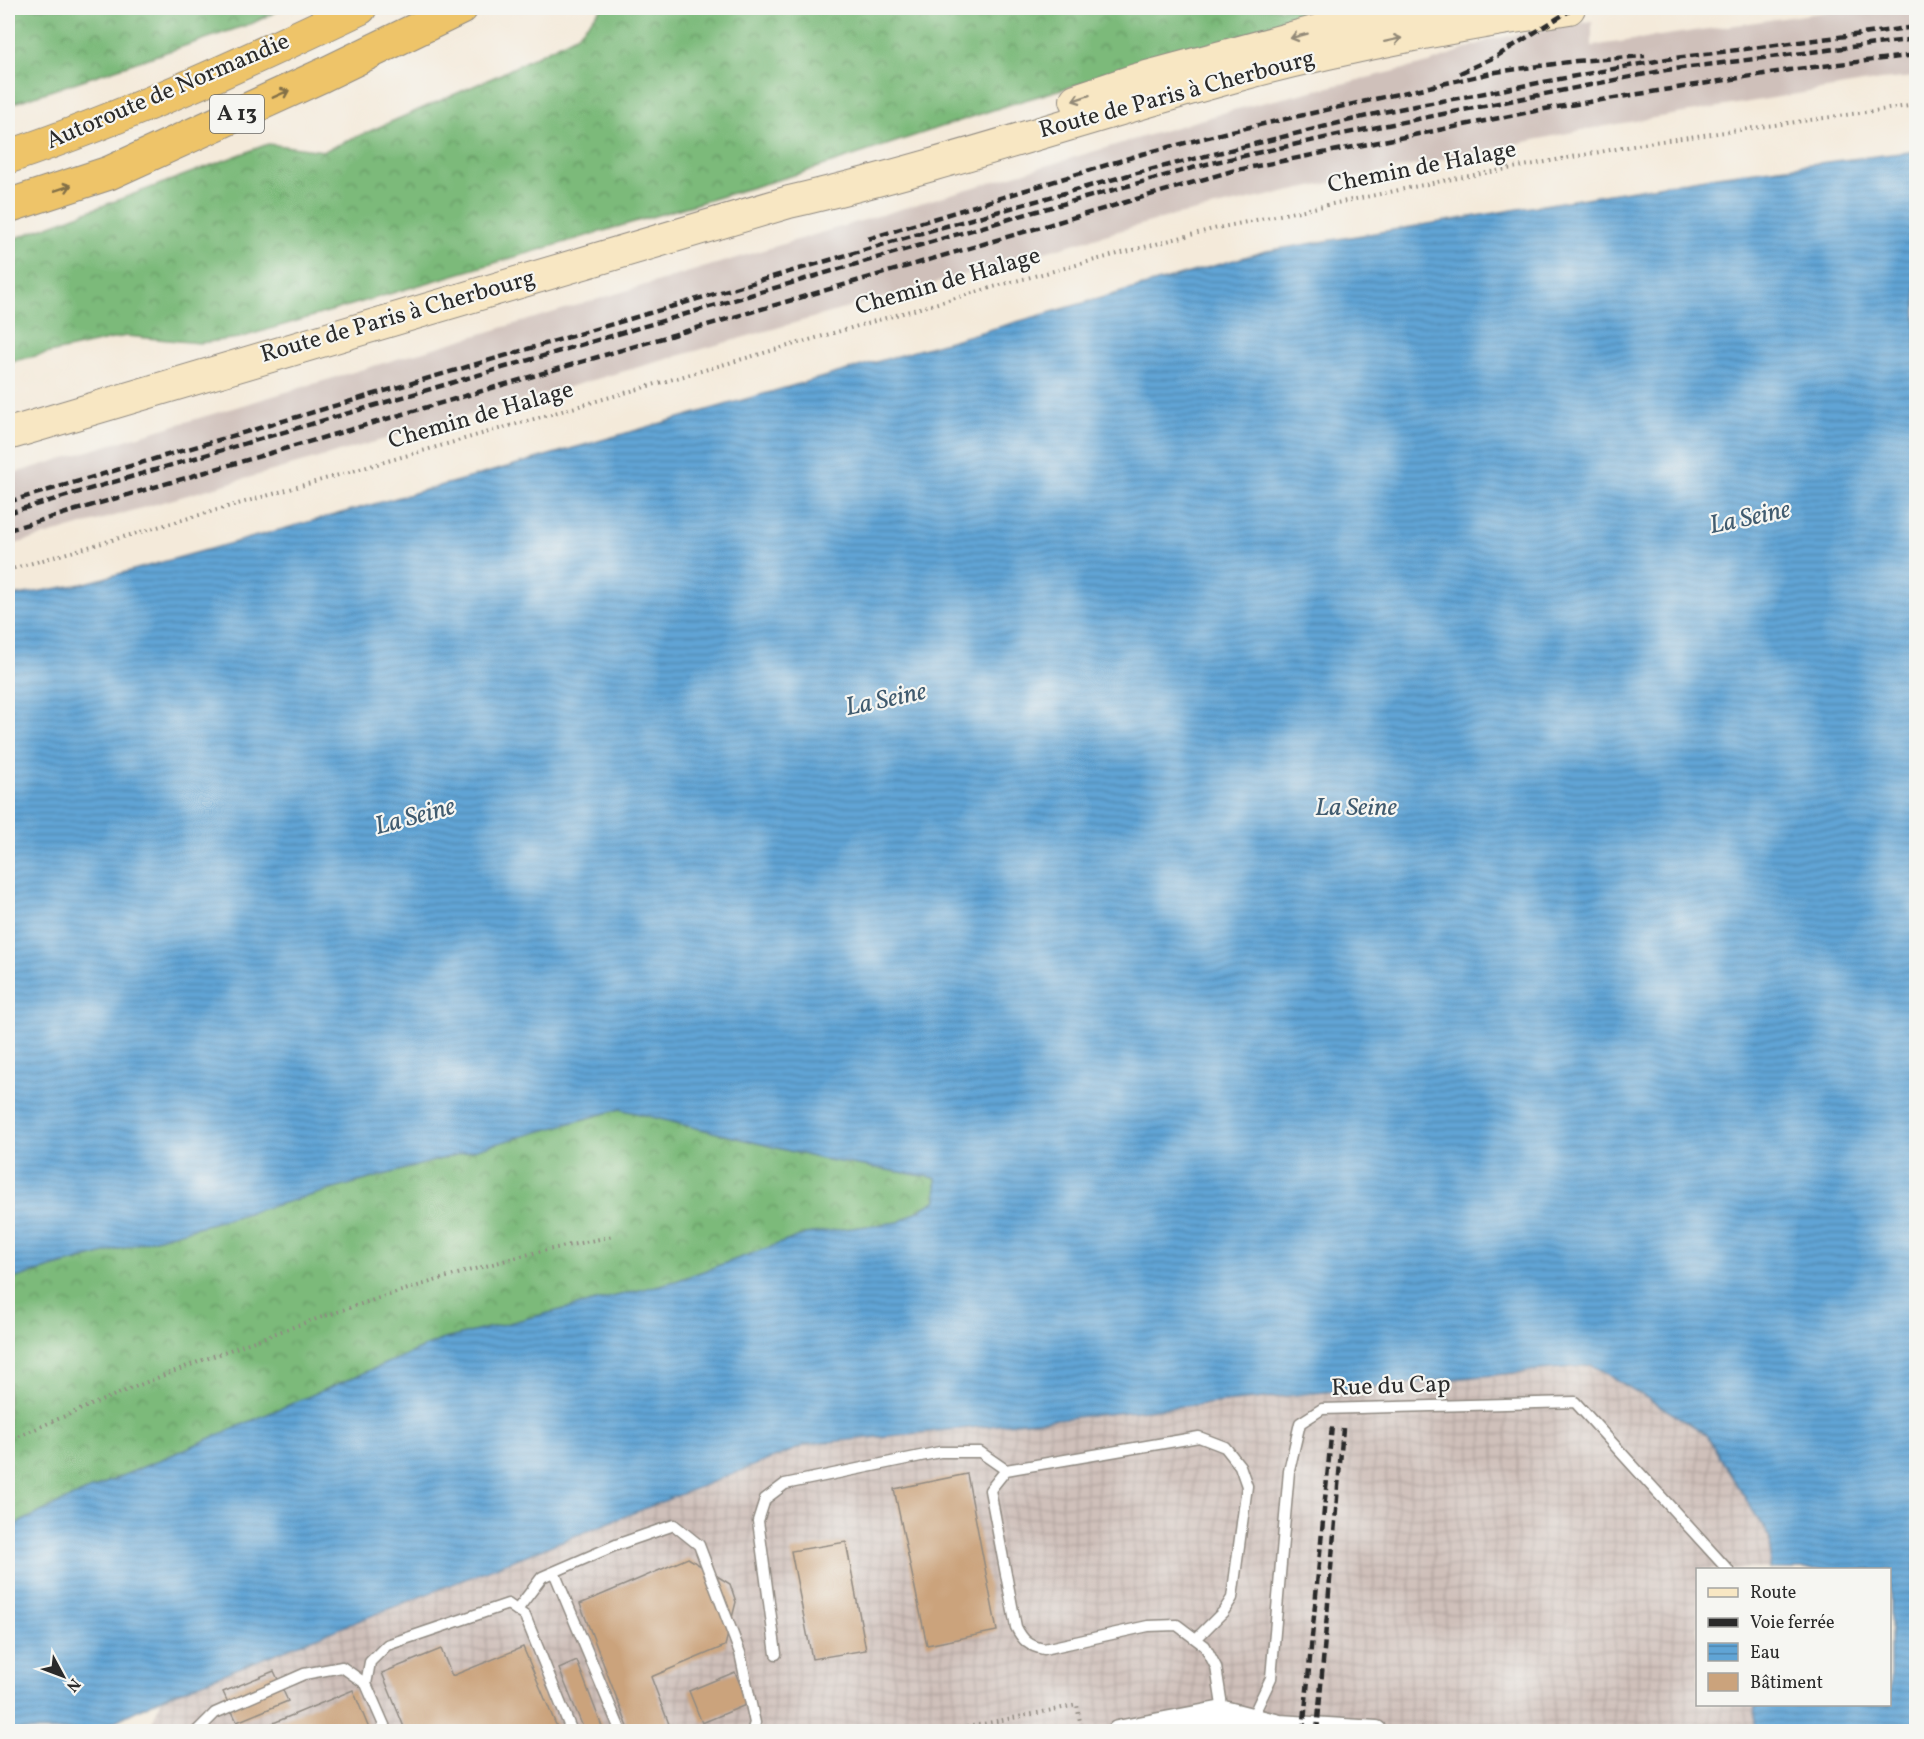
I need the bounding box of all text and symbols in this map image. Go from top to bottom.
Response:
street label: Autoroute de Normandie [41,25,295,159]
one-way arrow [1289,31,1308,43]
one-way arrow [1383,34,1402,45]
street label: Route de Paris à Cherbourg [1035,42,1319,148]
one-way arrow [271,88,289,100]
one-way arrow [1072,93,1091,104]
road number: A 13 [210,95,264,133]
street label: Chemin de Halage [1325,133,1519,203]
one-way arrow [53,182,72,193]
street label: Chemin de Halage [851,239,1045,325]
street label: Route de Paris à Cherbourg [257,261,539,373]
street label: Chemin de Halage [384,373,578,459]
water label: La Seine [1706,492,1794,544]
water label: La Seine [842,674,930,726]
water label: La Seine [371,789,460,845]
water label: La Seine [1315,790,1397,826]
street label: Rue du Cap [1331,1368,1451,1406]
legend [1696,1568,1891,1706]
text: Route [1750,1581,1796,1606]
text: Voie ferrée [1750,1611,1835,1636]
text: Eau [1750,1641,1780,1666]
north arrow [33,1646,93,1706]
text: Bâtiment [1750,1671,1823,1696]
text: N [60,1673,85,1696]

